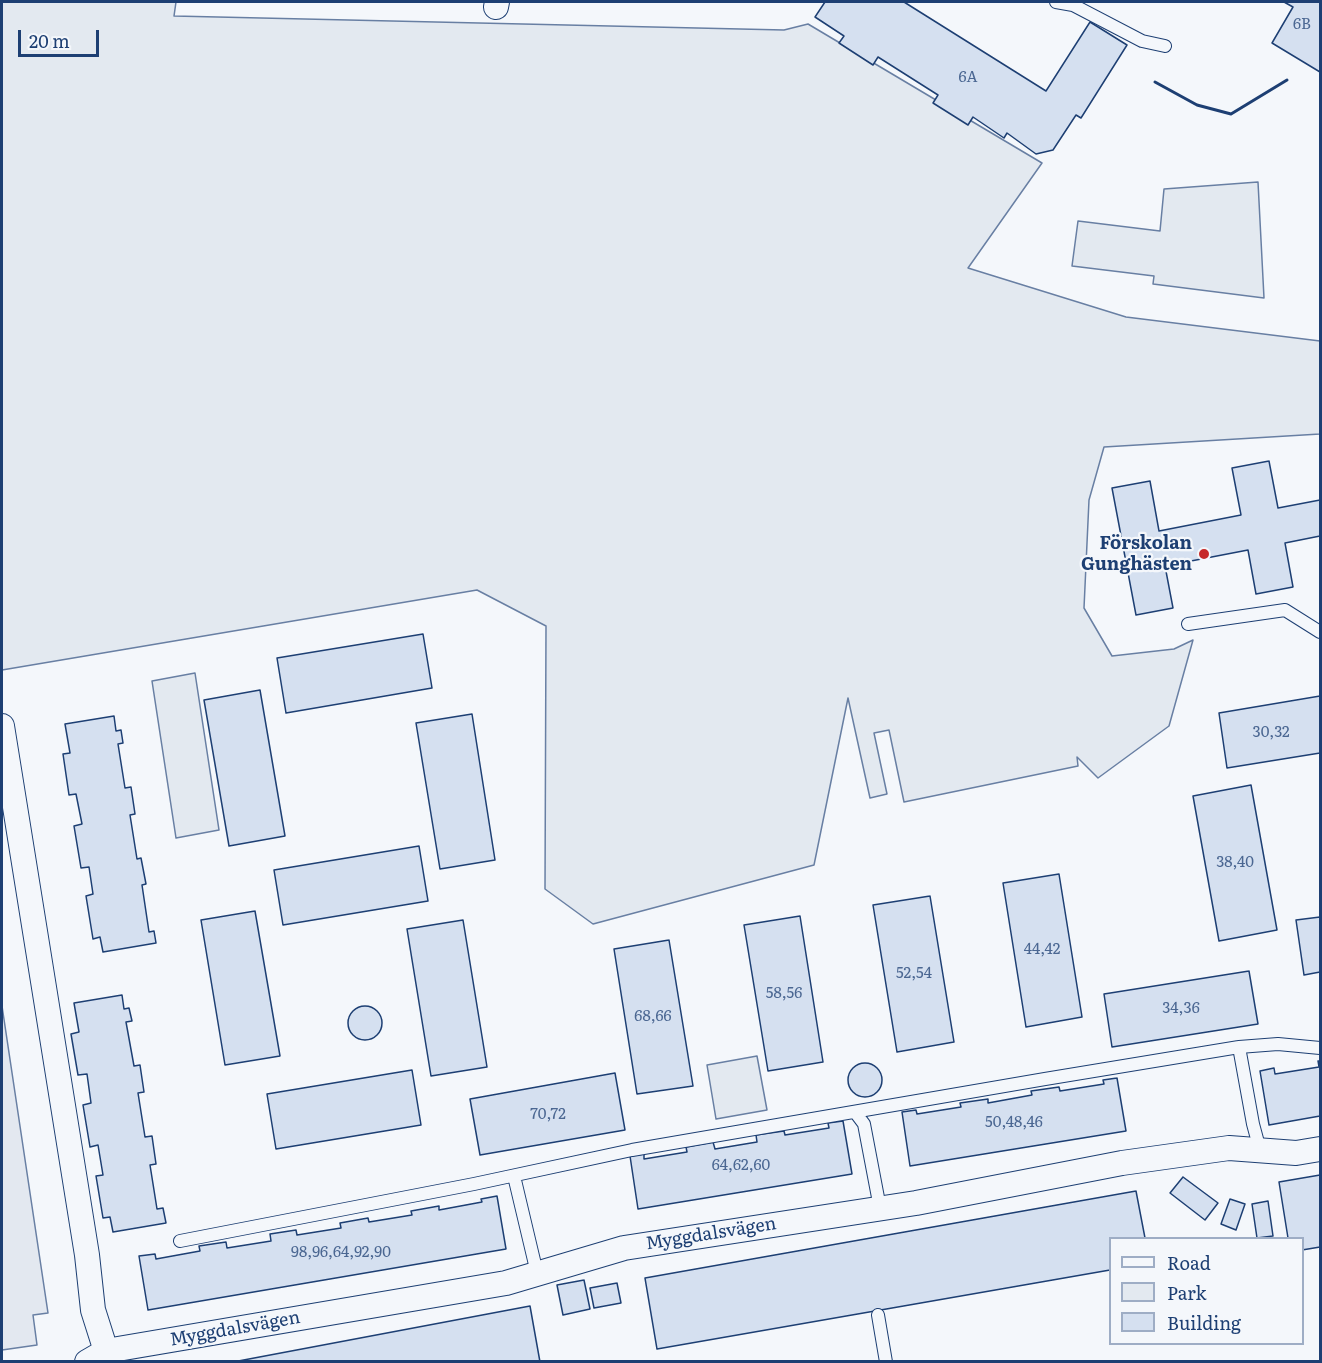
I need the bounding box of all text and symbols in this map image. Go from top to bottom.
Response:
house number: 6B [1293,16,1311,34]
scale bar [21,18,102,56]
text: 20 m [29,27,70,54]
house number: 6A [958,69,978,87]
place label: Förskolan Gunghästen [1081,533,1192,576]
marker: Förskolan Gunghästen [1197,547,1211,561]
house number: 30,32 [1252,724,1290,742]
house number: 38,40 [1216,854,1254,872]
house number: 44,42 [1024,941,1060,959]
house number: 52,54 [896,965,932,983]
house number: 58,56 [766,985,802,1003]
house number: 34,36 [1162,1000,1200,1018]
house number: 68,66 [634,1008,672,1026]
house number: 70,72 [530,1106,566,1124]
house number: 50,48,46 [985,1114,1043,1132]
house number: 64,62,60 [712,1157,770,1175]
street label: Myggdalsvägen [644,1213,778,1255]
legend [1109,1237,1304,1345]
house number: 98,96,64,92,90 [291,1244,391,1262]
text: Road [1167,1249,1211,1276]
text: Park [1167,1279,1206,1306]
street label: Myggdalsvägen [168,1307,302,1351]
text: Building [1167,1309,1241,1336]

